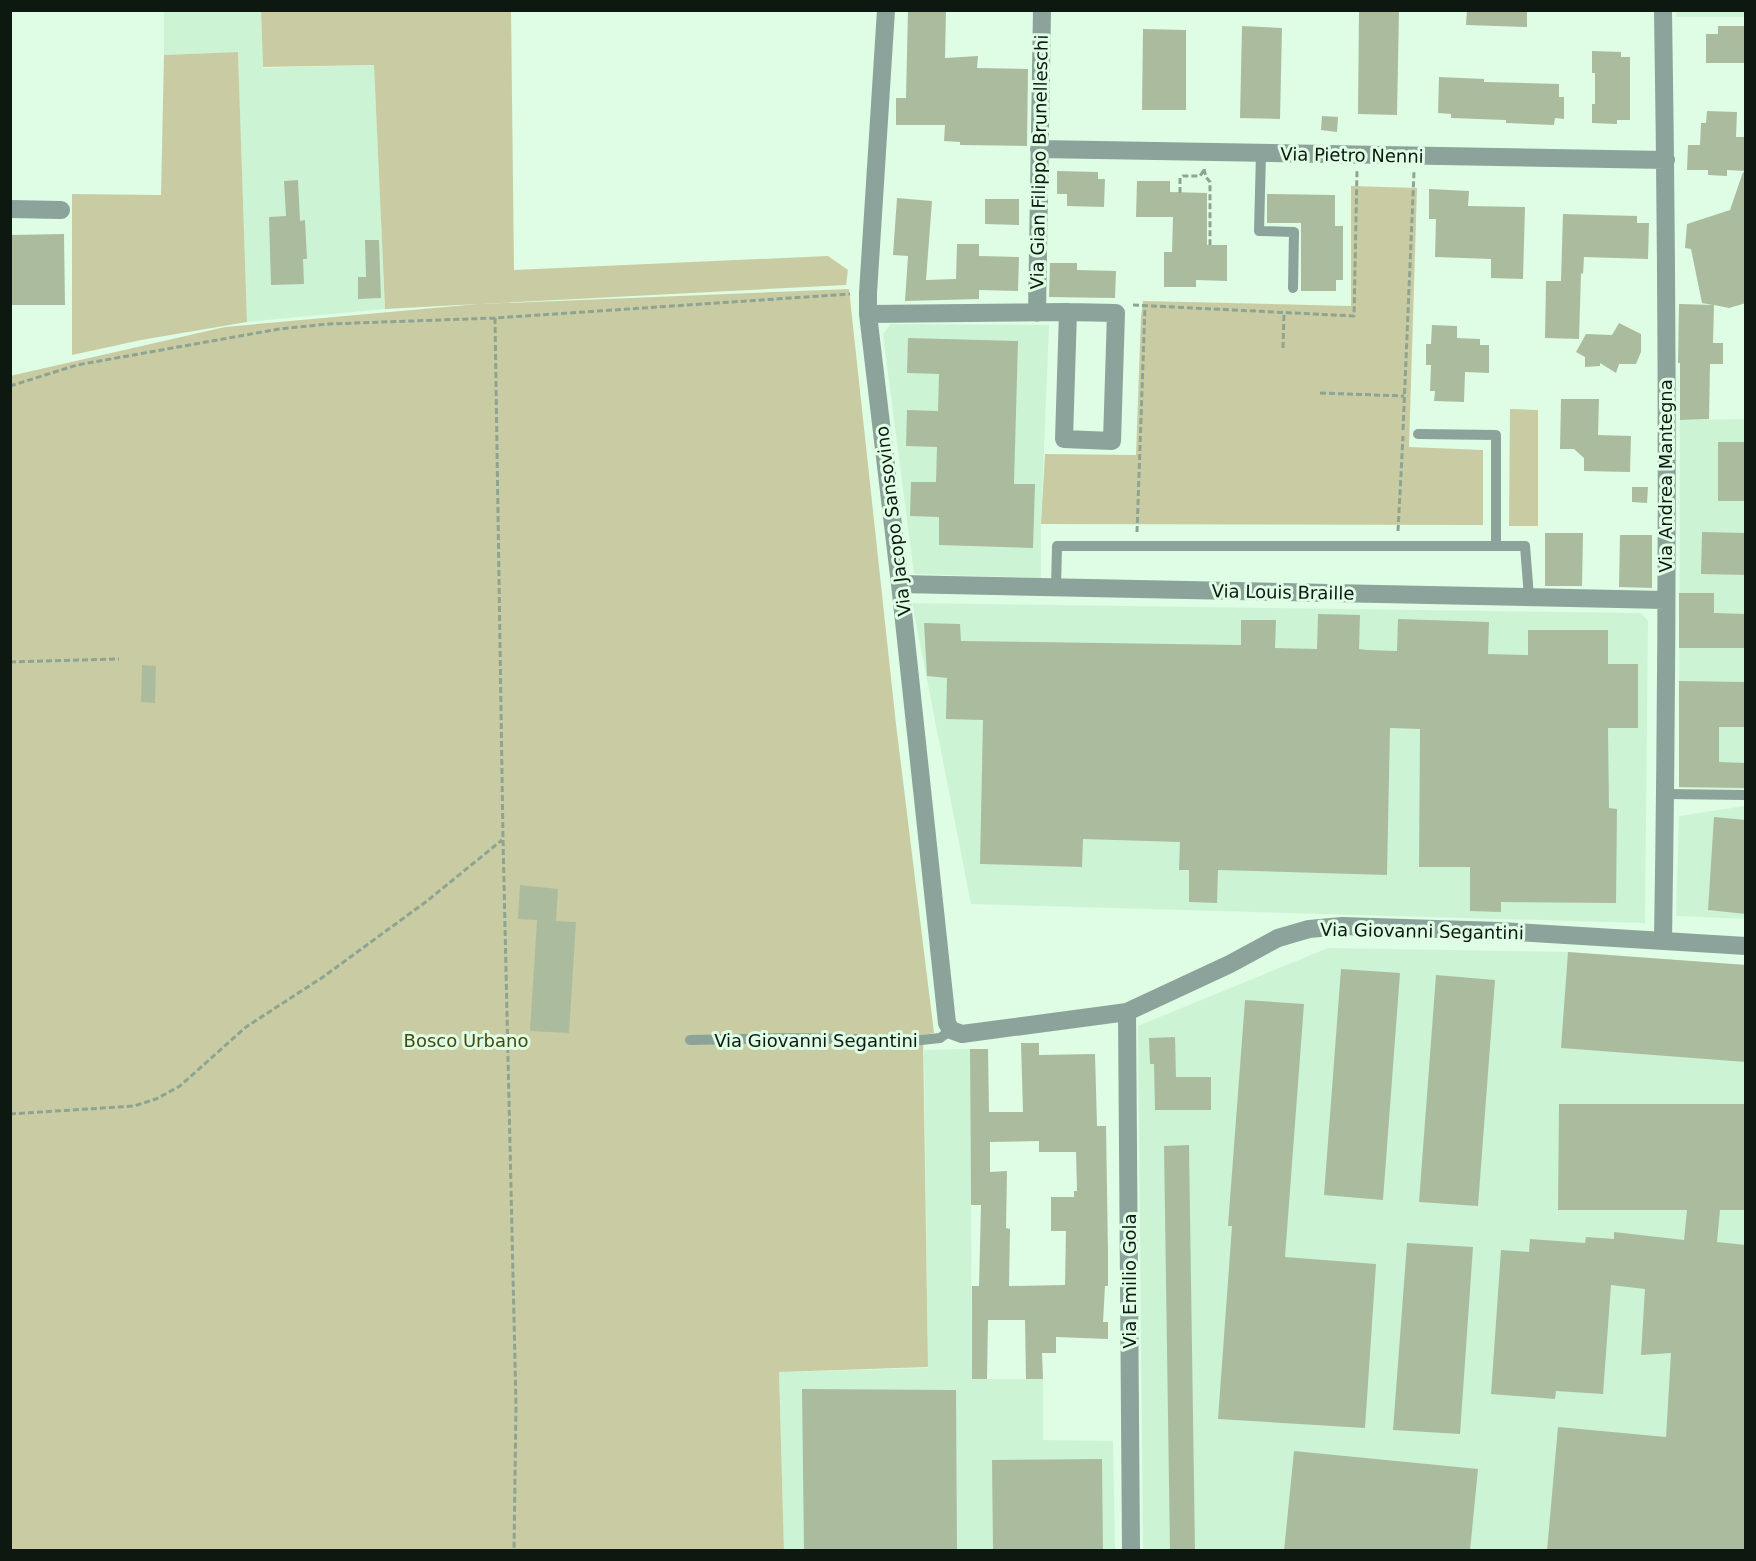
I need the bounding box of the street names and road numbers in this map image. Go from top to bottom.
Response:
street label: Via Gian Filippo Brunelleschi [1026,34,1052,290]
street label: Via Pietro Nenni [1280,143,1424,167]
street label: Via Andrea Mantegna [1655,379,1676,573]
street label: Via Jacopo Sansovino [871,425,915,617]
street label: Via Louis Braille [1211,580,1355,604]
street label: Via Giovanni Segantini [1320,919,1524,943]
street label: Via Giovanni Segantini [714,1030,918,1051]
street label: Via Emilio Gola [1119,1213,1140,1349]

